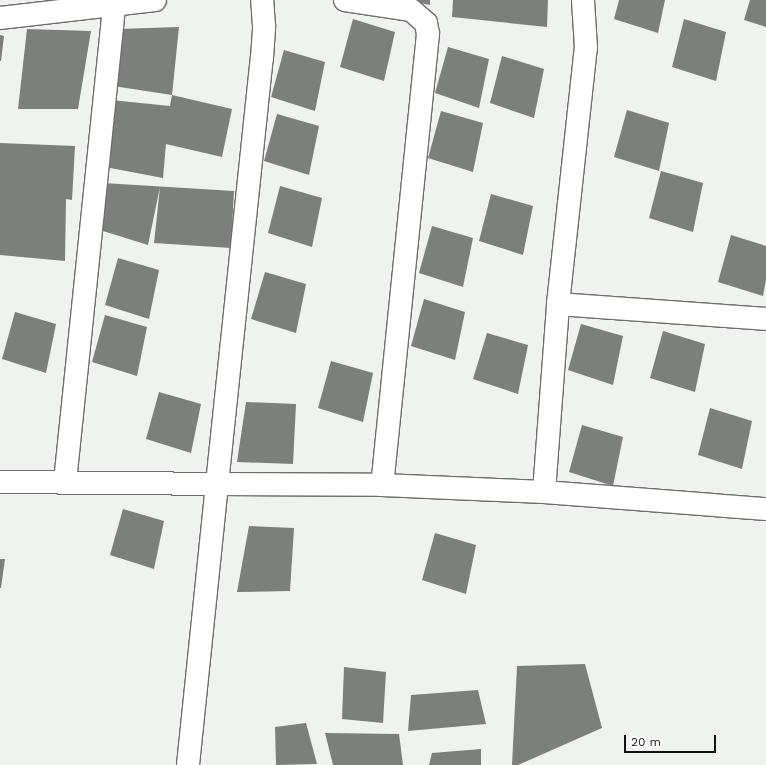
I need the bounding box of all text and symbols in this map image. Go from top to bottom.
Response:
scale bar [626,727,718,753]
text: 20 m [631,735,661,749]

